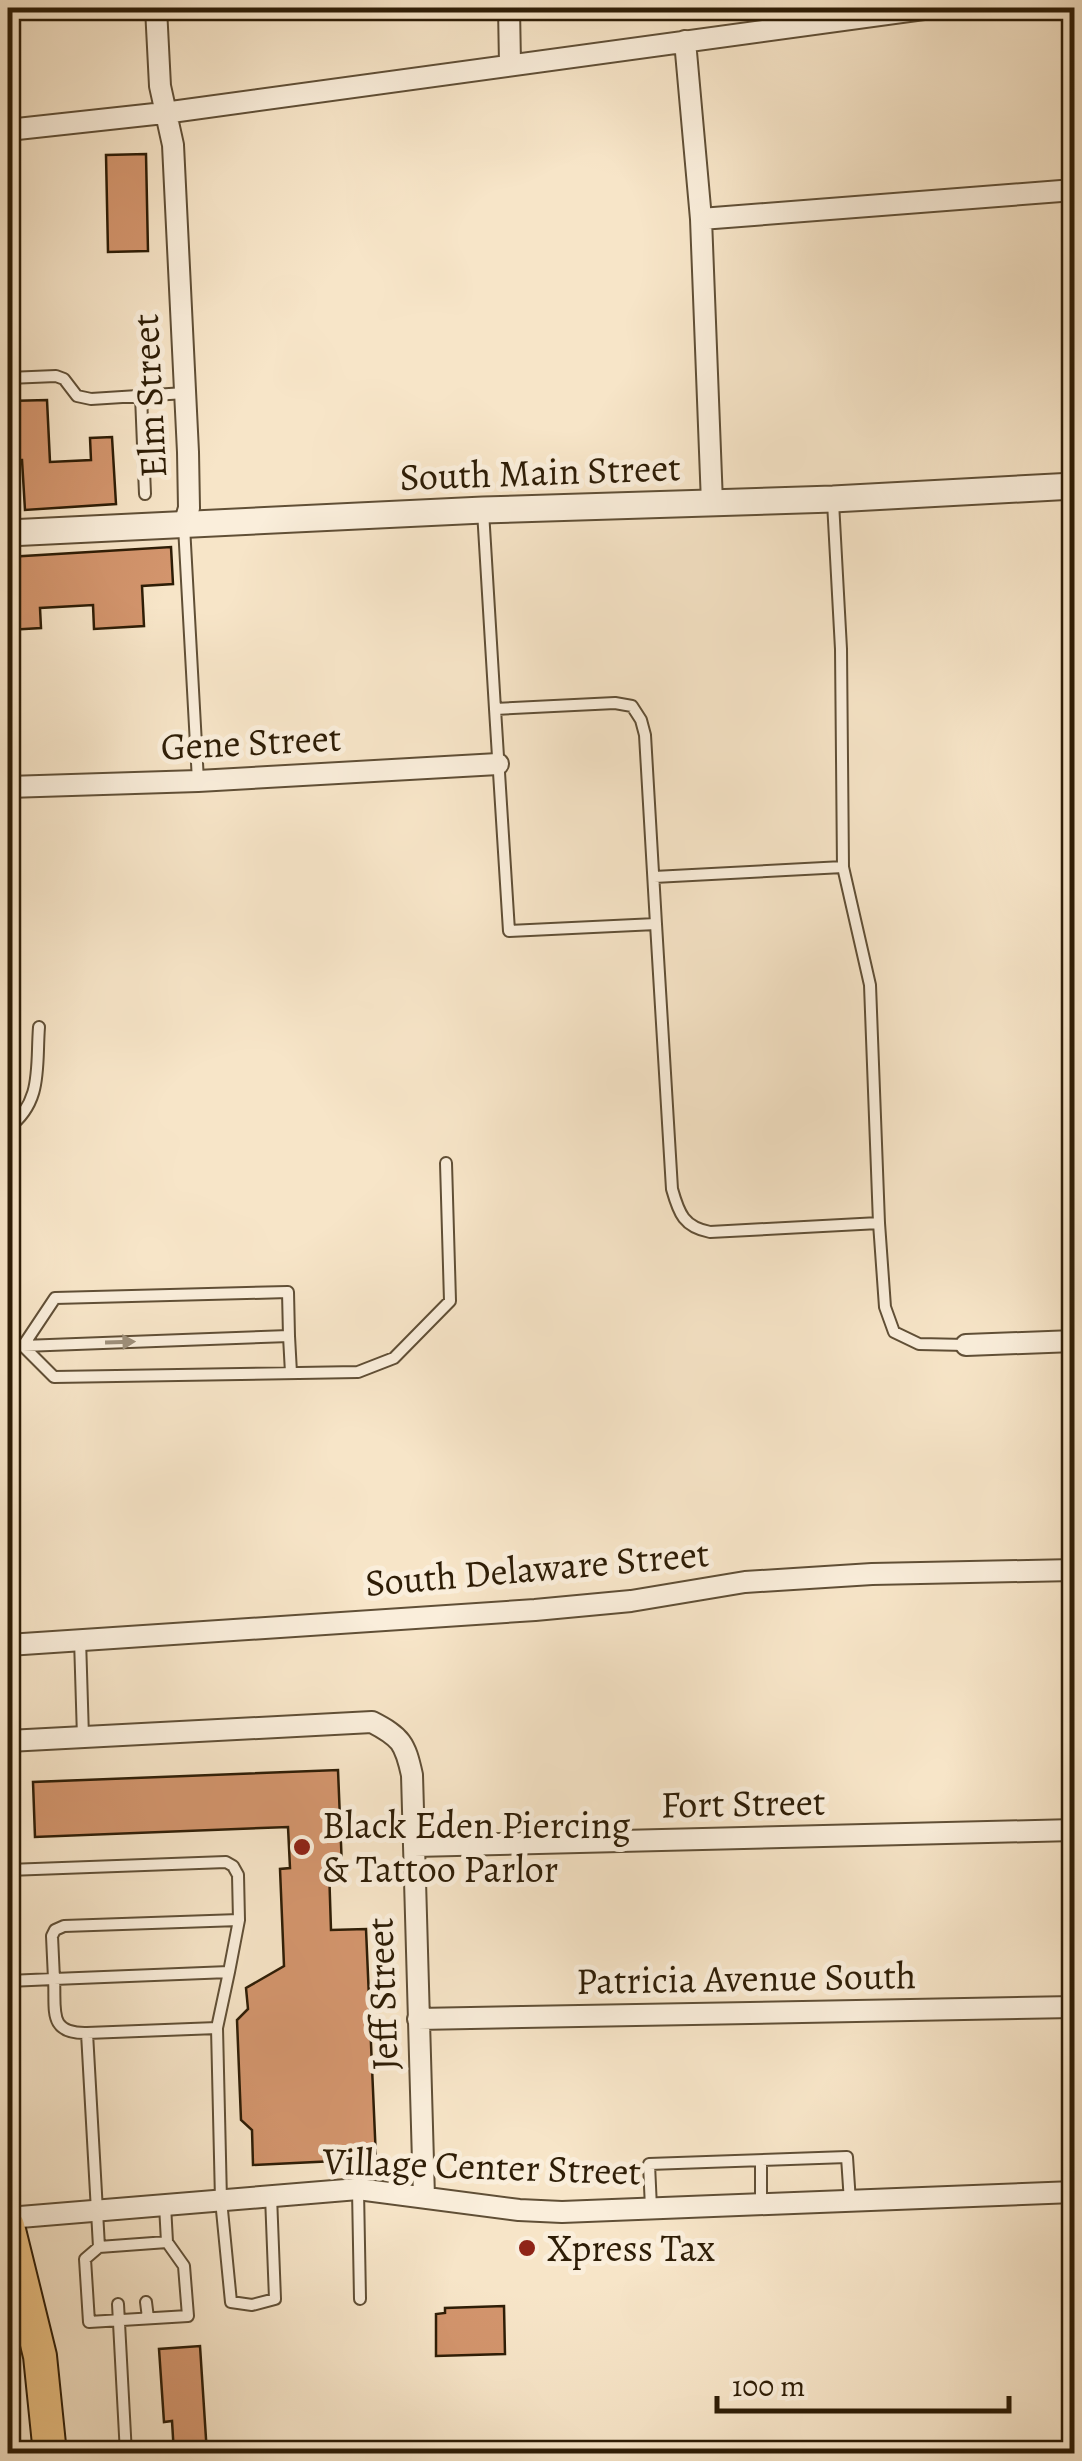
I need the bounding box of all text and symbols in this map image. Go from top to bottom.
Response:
street label: Elm Street [119,313,179,479]
street label: South Main Street [399,441,681,503]
street label: Gene Street [160,711,342,773]
one-way arrow [105,1334,137,1350]
street label: South Delaware Street [363,1527,711,1609]
street label: Fort Street [660,1776,826,1830]
place label: Black Eden Piercing & Tattoo Parlor [322,1799,631,1895]
marker: Black Eden Piercing & Tattoo Parlor [291,1836,313,1858]
street label: Jeff Street [353,1917,411,2071]
street label: Patricia Avenue South [576,1949,916,2007]
street label: Village Center Street [321,2134,642,2198]
place label: Xpress Tax [547,2222,715,2274]
marker: Xpress Tax [516,2237,538,2259]
scale bar [717,2351,1010,2413]
text: 100 m [732,2366,805,2406]

